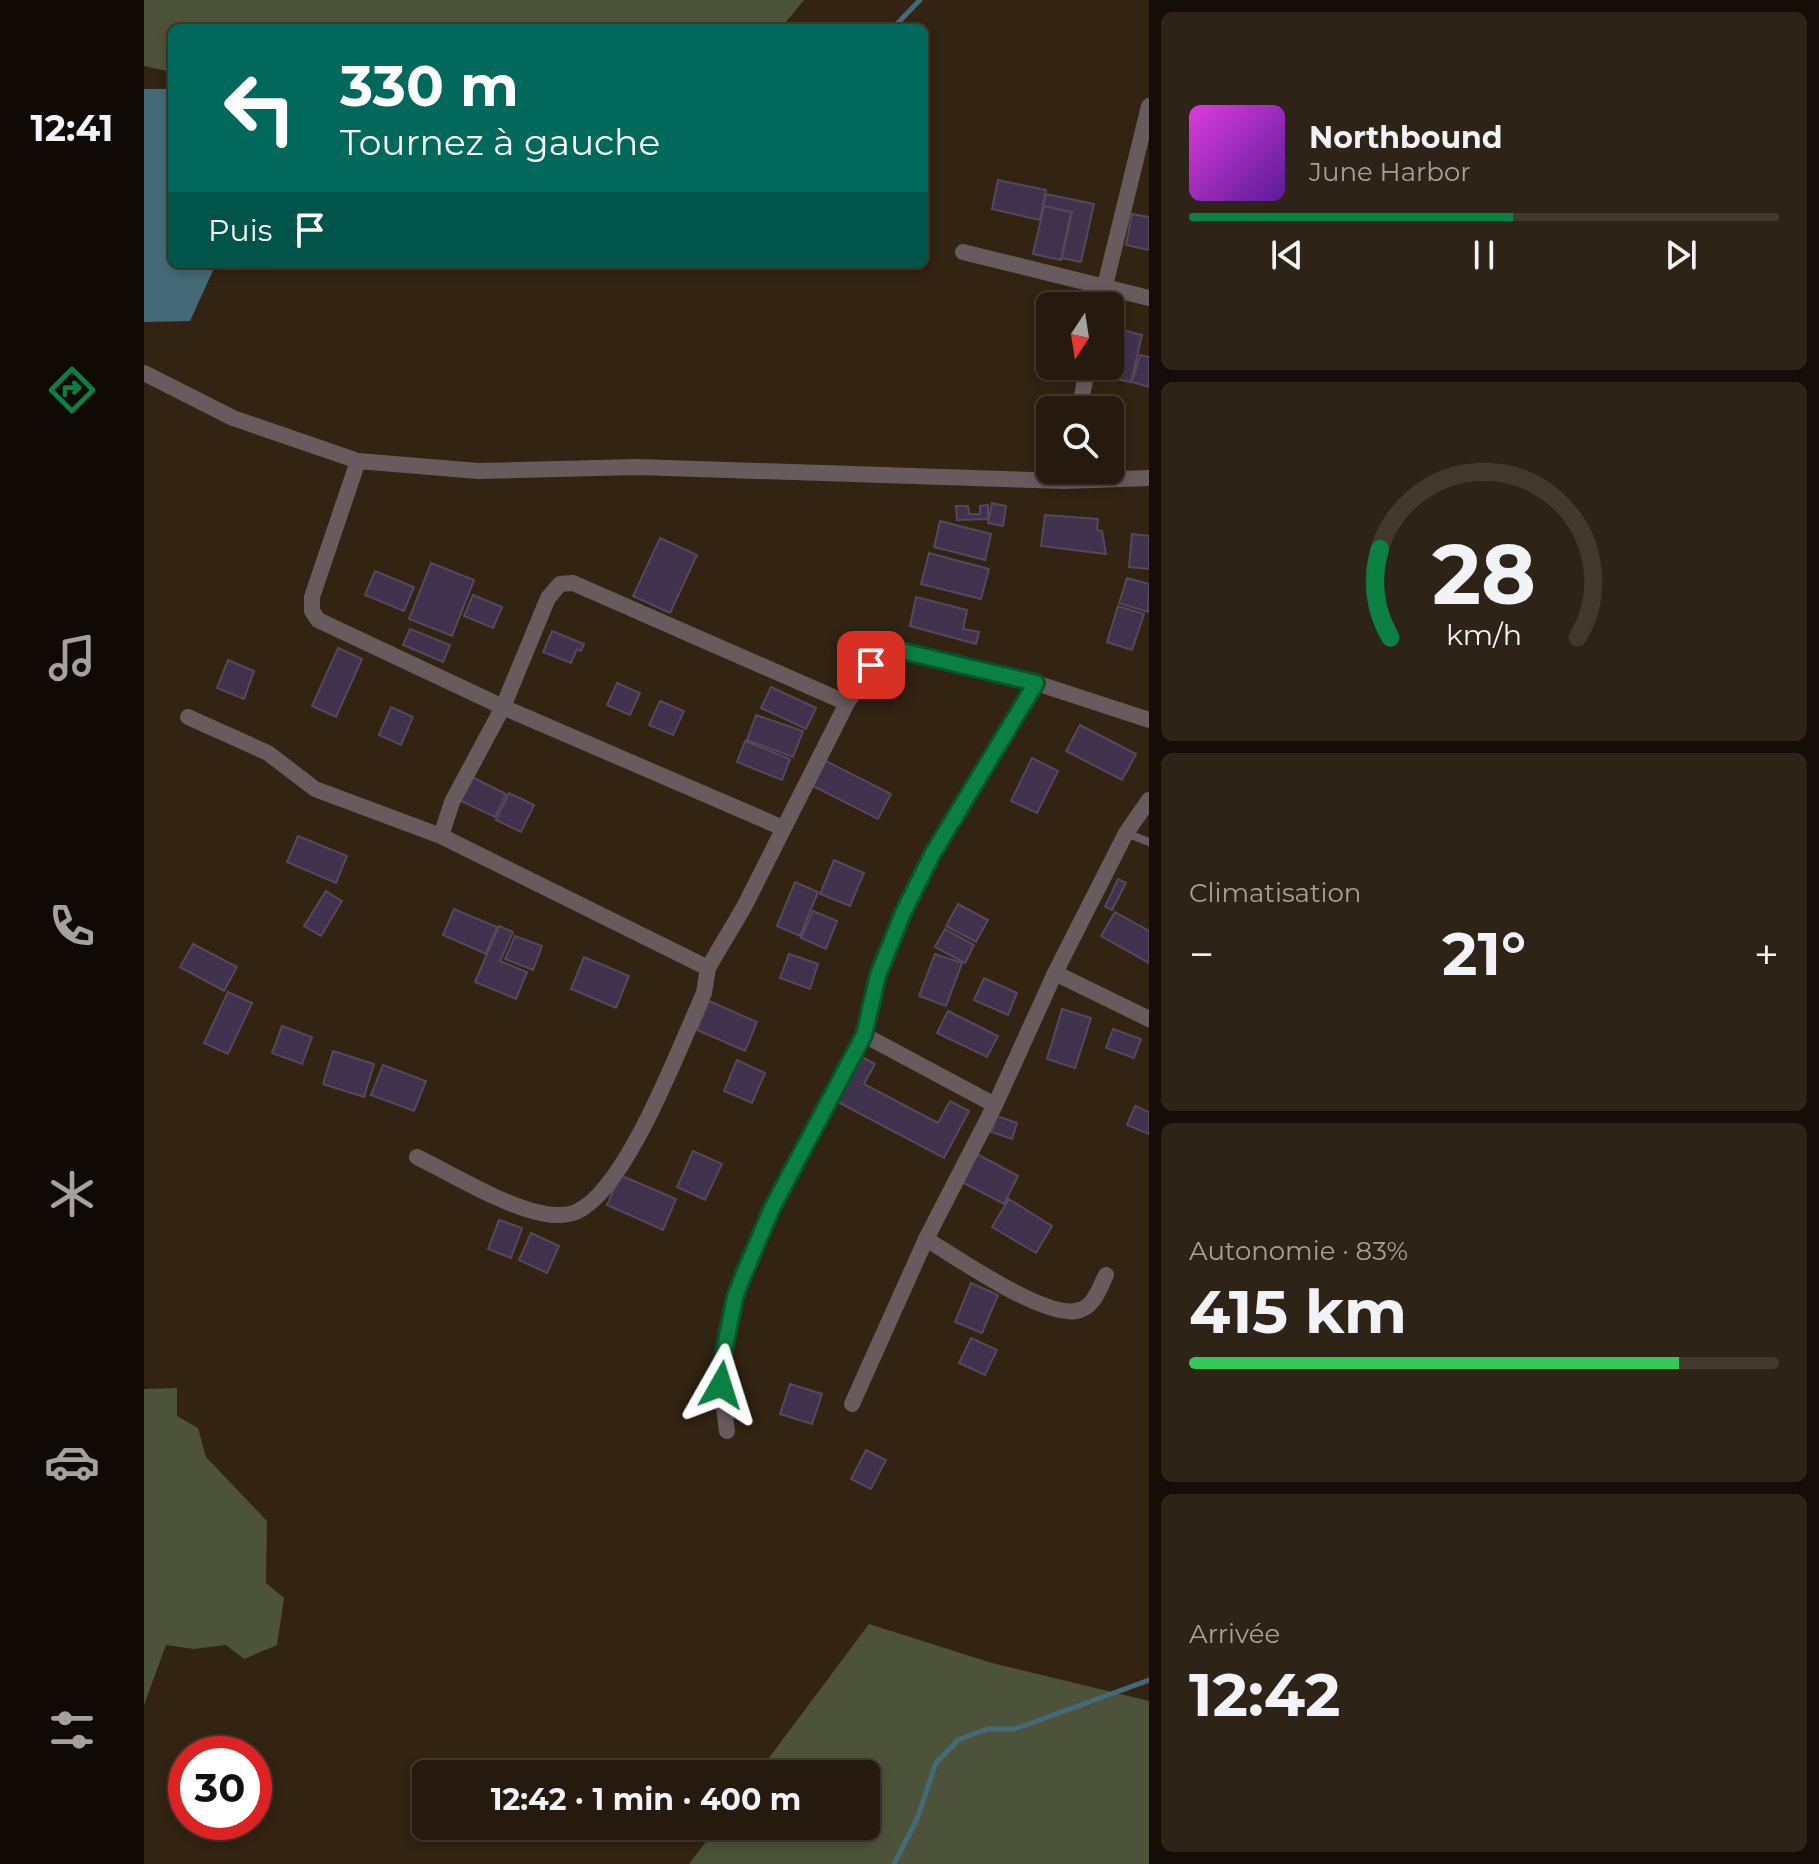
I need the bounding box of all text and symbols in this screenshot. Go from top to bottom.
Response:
text: 330 m [340,52,519,120]
icon: left [208,56,312,160]
text: 12:41 [31,106,113,150]
text: Northbound [1309,119,1503,156]
text: Tournez à gauche [340,120,660,164]
text: June Harbor [1309,156,1471,188]
icon: arrive [288,208,332,252]
text: Puis [208,212,272,249]
icon: previous [1265,233,1309,277]
icon: pause [1462,233,1506,277]
icon: next [1659,233,1703,277]
north arrow [1036,292,1124,380]
map controls [1036,292,1124,484]
icon: directions [44,362,100,418]
button: search [1036,396,1124,484]
text: 28 [1432,522,1536,624]
text: km/h [1446,617,1522,652]
icon: music [44,630,100,686]
pin [837,631,905,699]
icon: arrive [849,643,893,687]
text: Climatisation [1189,877,1361,909]
icon: phone [44,898,100,954]
text: 21° [1442,917,1526,990]
text: − [1189,927,1214,981]
text: + [1754,927,1779,981]
icon: climate [44,1166,100,1222]
text: Autonomie · 83% [1189,1235,1408,1267]
text: 415 km [1189,1275,1407,1348]
position arrow [679,1343,763,1427]
icon: car [44,1434,100,1490]
text: Arrivée [1189,1618,1280,1650]
text: 12:42 [1189,1658,1340,1731]
icon: filters [44,1702,100,1758]
speed limit sign: 30 [168,1736,272,1840]
text: 12:42 · 1 min · 400 m [491,1781,801,1818]

